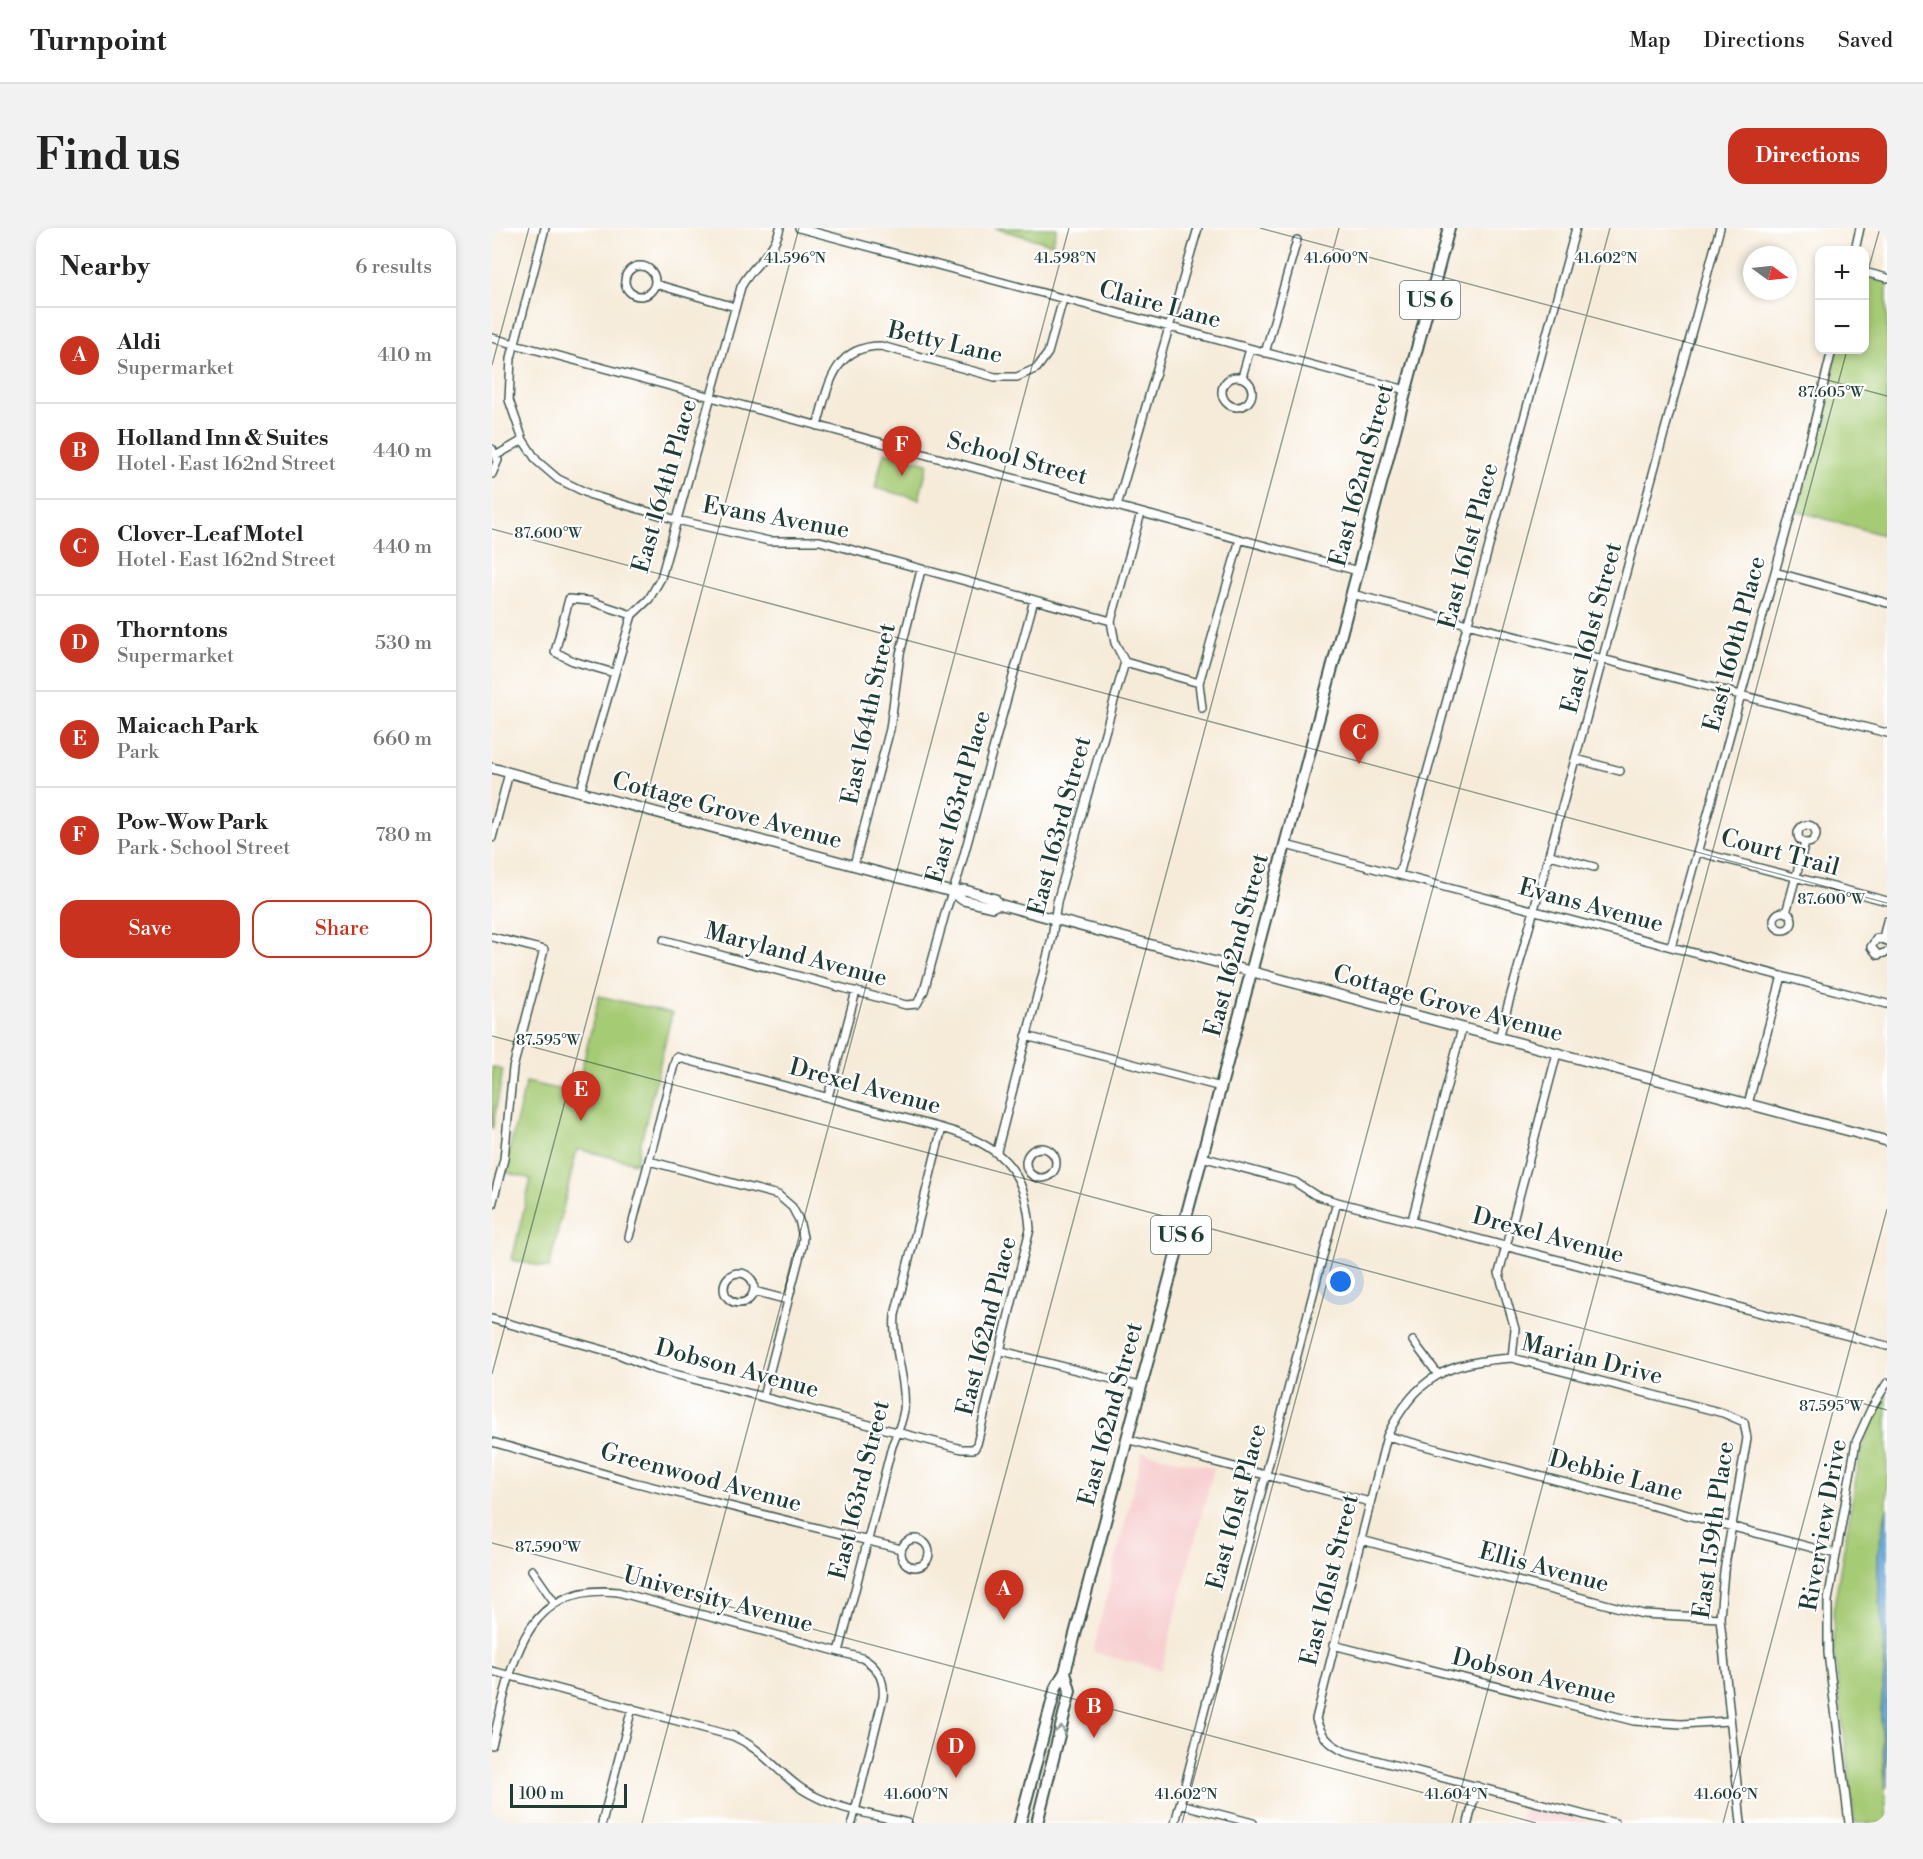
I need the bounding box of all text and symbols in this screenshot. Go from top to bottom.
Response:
text: Turnpoint [30,24,166,59]
text: Map [1629,28,1671,54]
text: Directions [1704,28,1805,54]
text: Saved [1838,28,1893,54]
button: Directions [1728,128,1887,184]
text: Find us [36,130,180,183]
north arrow [1743,246,1797,300]
map controls [1815,246,1869,354]
button: + [1815,246,1869,300]
text: 41.596°N [764,249,826,268]
text: 41.598°N [1034,249,1096,268]
text: 41.600°N [1304,249,1368,268]
text: 41.602°N [1575,249,1637,268]
text: Nearby [60,251,150,283]
text: 6 results [355,255,432,280]
street label: Claire Lane [1096,274,1224,336]
road number: US 6 [1400,281,1460,319]
button: − [1815,300,1869,354]
street label: Betty Lane [884,315,1005,371]
text: Aldi [117,329,161,356]
text: A [72,343,87,368]
text: 410 m [377,343,432,368]
text: Supermarket [117,356,234,381]
street label: East 162nd Street [1323,380,1401,570]
text: 87.605°W [1798,383,1864,402]
street label: East 164th Place [626,396,704,576]
text: Holland Inn & Suites [117,425,328,452]
pin: F [882,426,922,476]
street label: School Street [943,426,1091,492]
text: B [72,439,87,464]
text: 440 m [373,439,432,464]
text: Hotel · East 162nd Street [117,452,336,477]
street label: East 161st Place [1432,460,1506,632]
street label: Evans Avenue [700,490,852,546]
text: Clover-Leaf Motel [117,521,303,548]
text: 87.600°W [514,524,582,543]
text: C [72,535,87,560]
text: 440 m [373,535,432,560]
street label: East 161st Street [1555,539,1629,717]
text: Hotel · East 162nd Street [117,548,336,573]
street label: East 160th Place [1697,553,1773,735]
text: Thorntons [117,617,228,644]
street label: East 164th Street [835,620,903,808]
text: D [72,631,87,656]
text: 530 m [375,631,432,656]
text: Supermarket [117,644,234,669]
street label: East 163rd Place [920,707,998,887]
text: Maicach Park [117,713,259,740]
pin: C [1340,714,1378,764]
text: E [73,727,86,752]
text: 660 m [373,727,432,752]
street label: East 163rd Street [1022,733,1098,919]
text: Park [117,740,159,765]
street label: Cottage Grove Avenue [609,766,845,856]
text: Pow-Wow Park [117,809,268,836]
text: F [72,823,87,848]
text: 780 m [375,823,432,848]
street label: Court Trail [1717,823,1843,883]
text: Park · School Street [117,836,290,861]
street label: East 162nd Street [1198,850,1276,1040]
street label: Evans Avenue [1515,872,1667,940]
text: 87.600°W [1797,890,1865,909]
button: Save [60,900,240,958]
button: Share [252,900,432,958]
street label: Maryland Avenue [702,916,890,994]
street label: Cottage Grove Avenue [1330,959,1566,1049]
text: 87.595°W [516,1031,581,1050]
street label: Drexel Avenue [786,1052,944,1122]
pin: E [562,1072,601,1121]
street label: Drexel Avenue [1469,1201,1627,1271]
road number: US 6 [1151,1216,1211,1254]
street label: East 162nd Place [950,1233,1024,1419]
your location [1326,1267,1355,1296]
street label: East 162nd Street [1072,1319,1150,1509]
street label: Marian Drive [1518,1328,1666,1392]
street label: Dobson Avenue [652,1333,822,1405]
street label: East 163rd Street [823,1397,897,1583]
text: 87.595°W [1799,1397,1864,1416]
street label: East 161st Place [1200,1421,1274,1593]
street label: Greenwood Avenue [597,1437,805,1519]
street label: Riverview Drive [1794,1437,1854,1613]
street label: East 159th Place [1687,1439,1741,1621]
street label: Debbie Lane [1546,1444,1686,1508]
street label: East 161st Street [1294,1491,1366,1669]
street label: Ellis Avenue [1476,1536,1612,1600]
text: 87.590°W [515,1538,581,1557]
street label: University Avenue [620,1560,816,1640]
pin: A [984,1570,1024,1620]
street label: Dobson Avenue [1449,1642,1619,1712]
pin: B [1074,1688,1114,1738]
one-way arrow [1053,1725,1066,1735]
pin: D [936,1728,976,1778]
scale bar [510,1781,627,1808]
text: 100 m [519,1784,564,1804]
text: 41.600°N [884,1785,948,1804]
text: 41.602°N [1155,1785,1217,1804]
text: 41.604°N [1424,1785,1488,1804]
text: 41.606°N [1694,1785,1758,1804]

